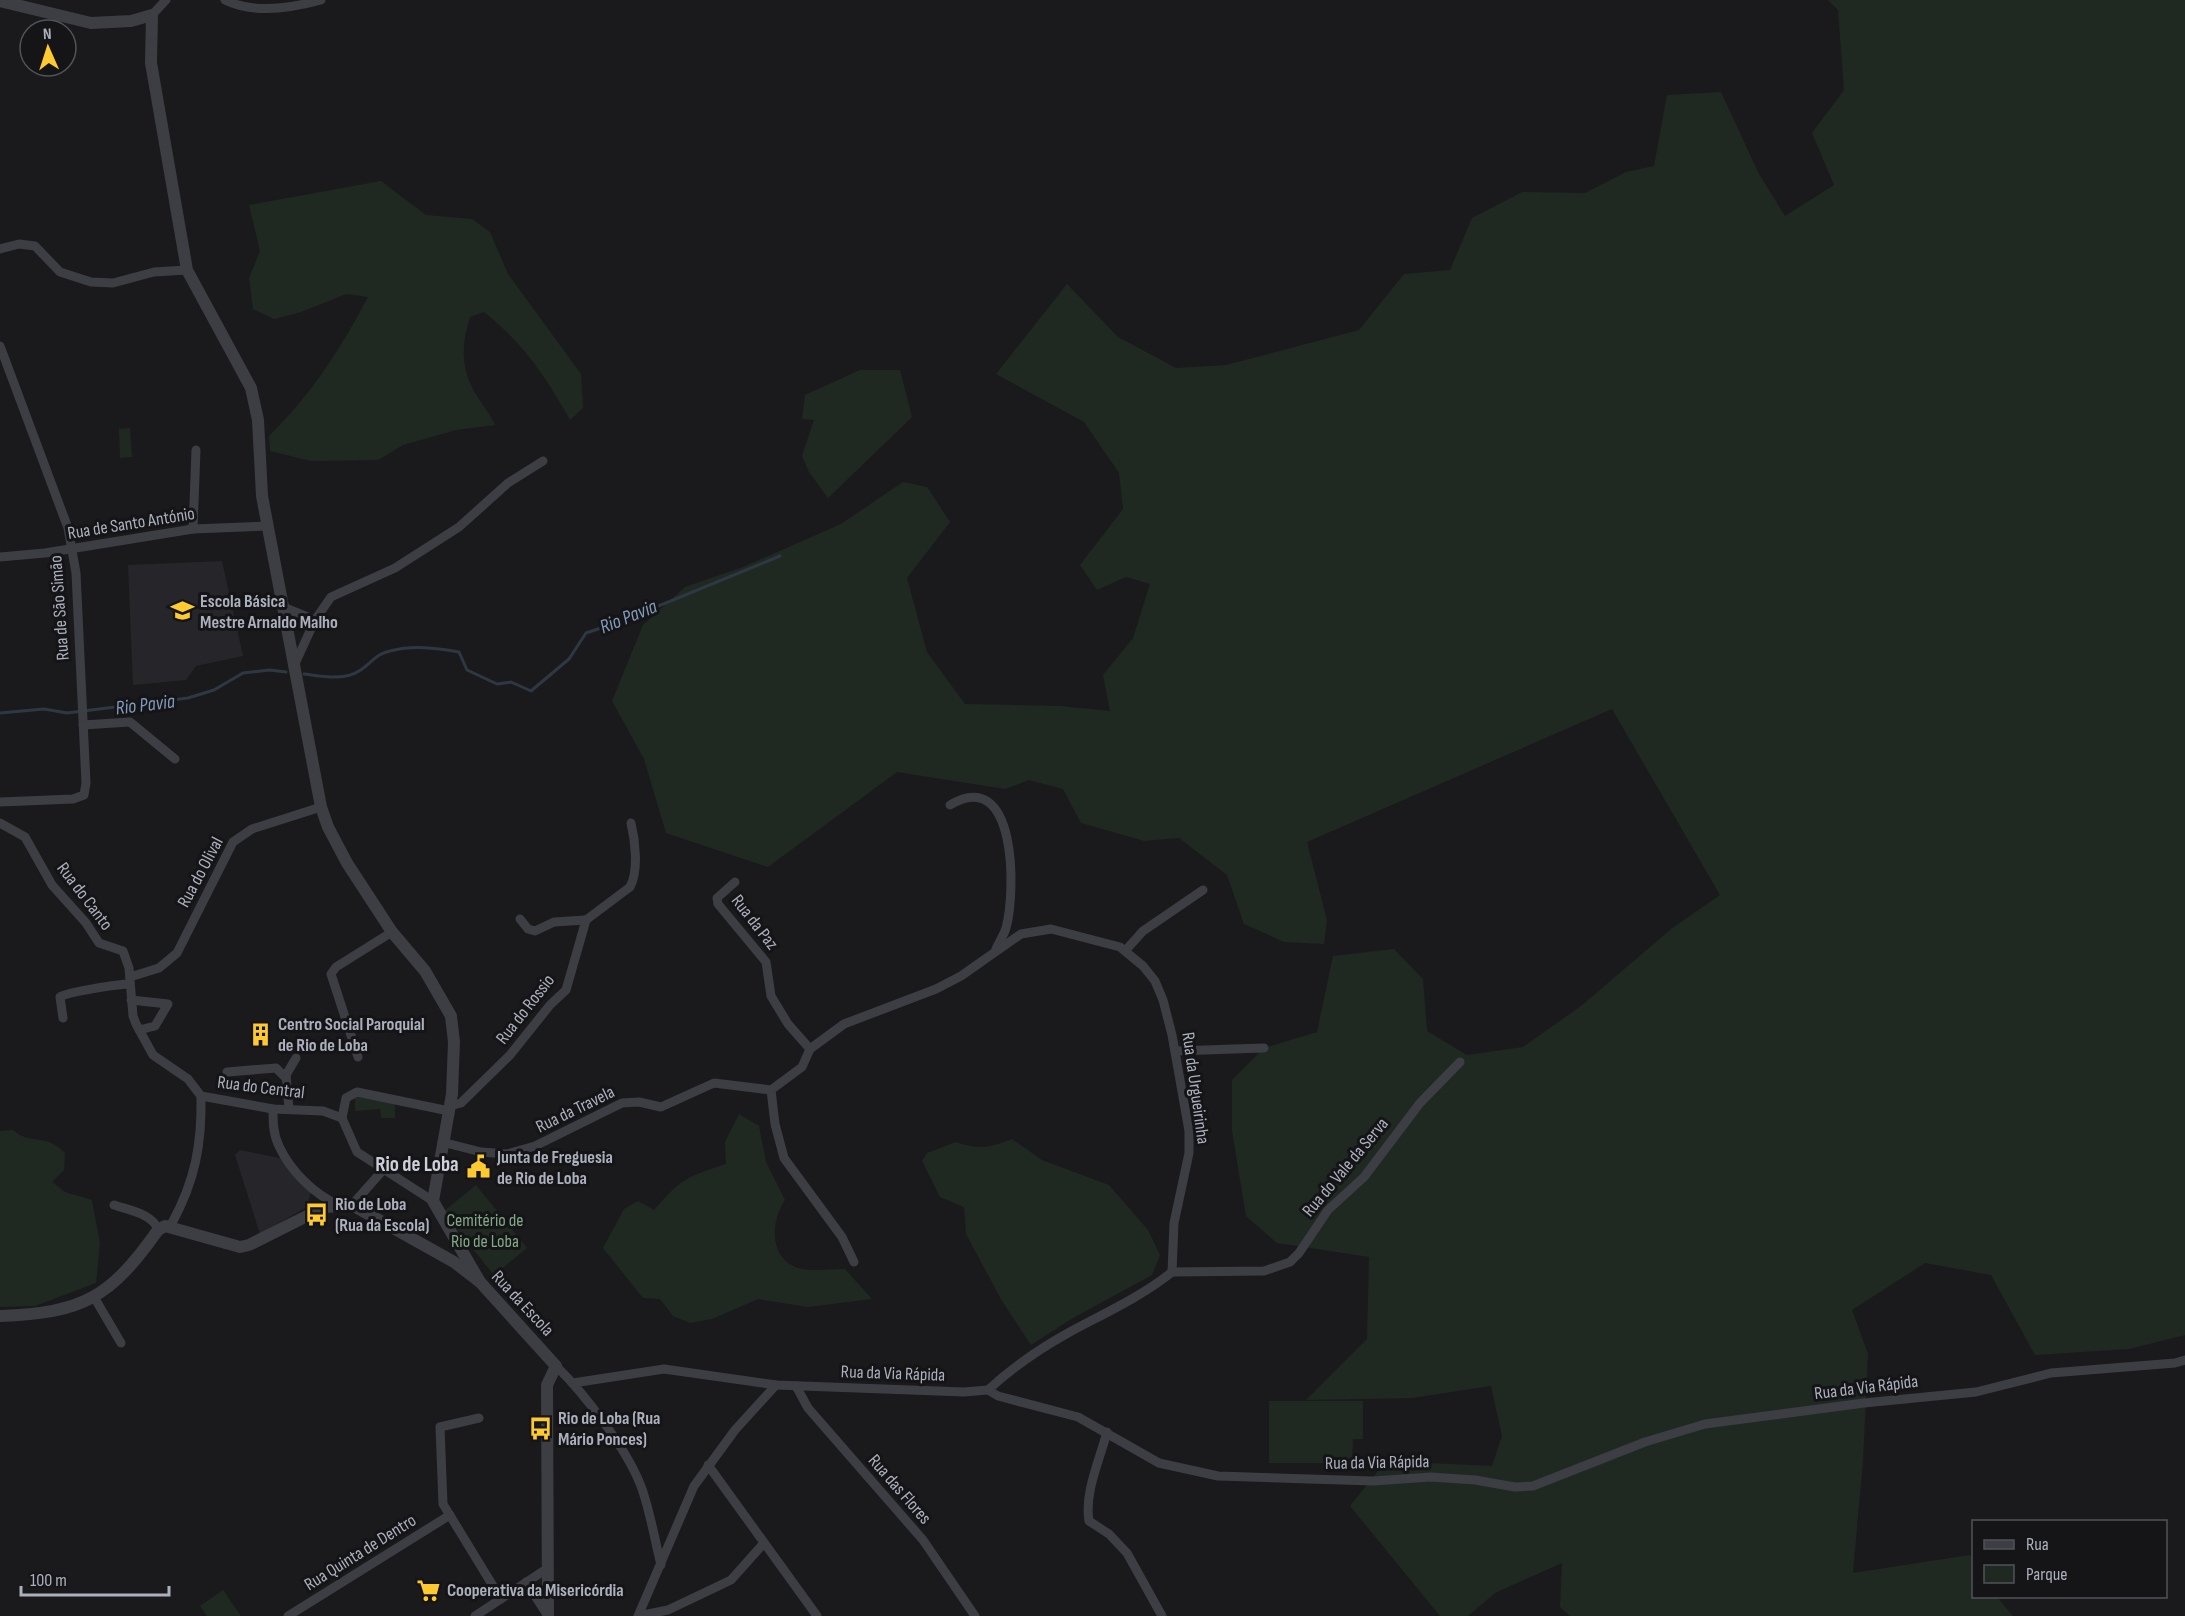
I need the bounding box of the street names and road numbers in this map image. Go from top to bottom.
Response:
street label: Rua de Santo António [66,503,196,544]
street label: Rua de São Simão [45,555,74,661]
street label: Rua do Olival [173,834,228,911]
street label: Rua do Canto [52,858,117,934]
street label: Rua da Paz [727,891,783,954]
street label: Rua do Rossio [492,970,559,1048]
street label: Rua da Urgueirinha [1177,1031,1214,1145]
street label: Rua do Central [216,1072,306,1103]
street label: Rua da Travela [532,1081,618,1138]
street label: Rua do Vale da Serva [1298,1114,1393,1221]
street label: Rua da Escola [487,1266,558,1340]
street label: Rua da Via Rápida [840,1361,946,1386]
street label: Rua da Via Rápida [1813,1371,1919,1404]
street label: Rua das Flores [864,1450,936,1529]
street label: Rua da Via Rápida [1325,1451,1429,1474]
street label: Rua Quinta de Dentro [301,1510,420,1595]

